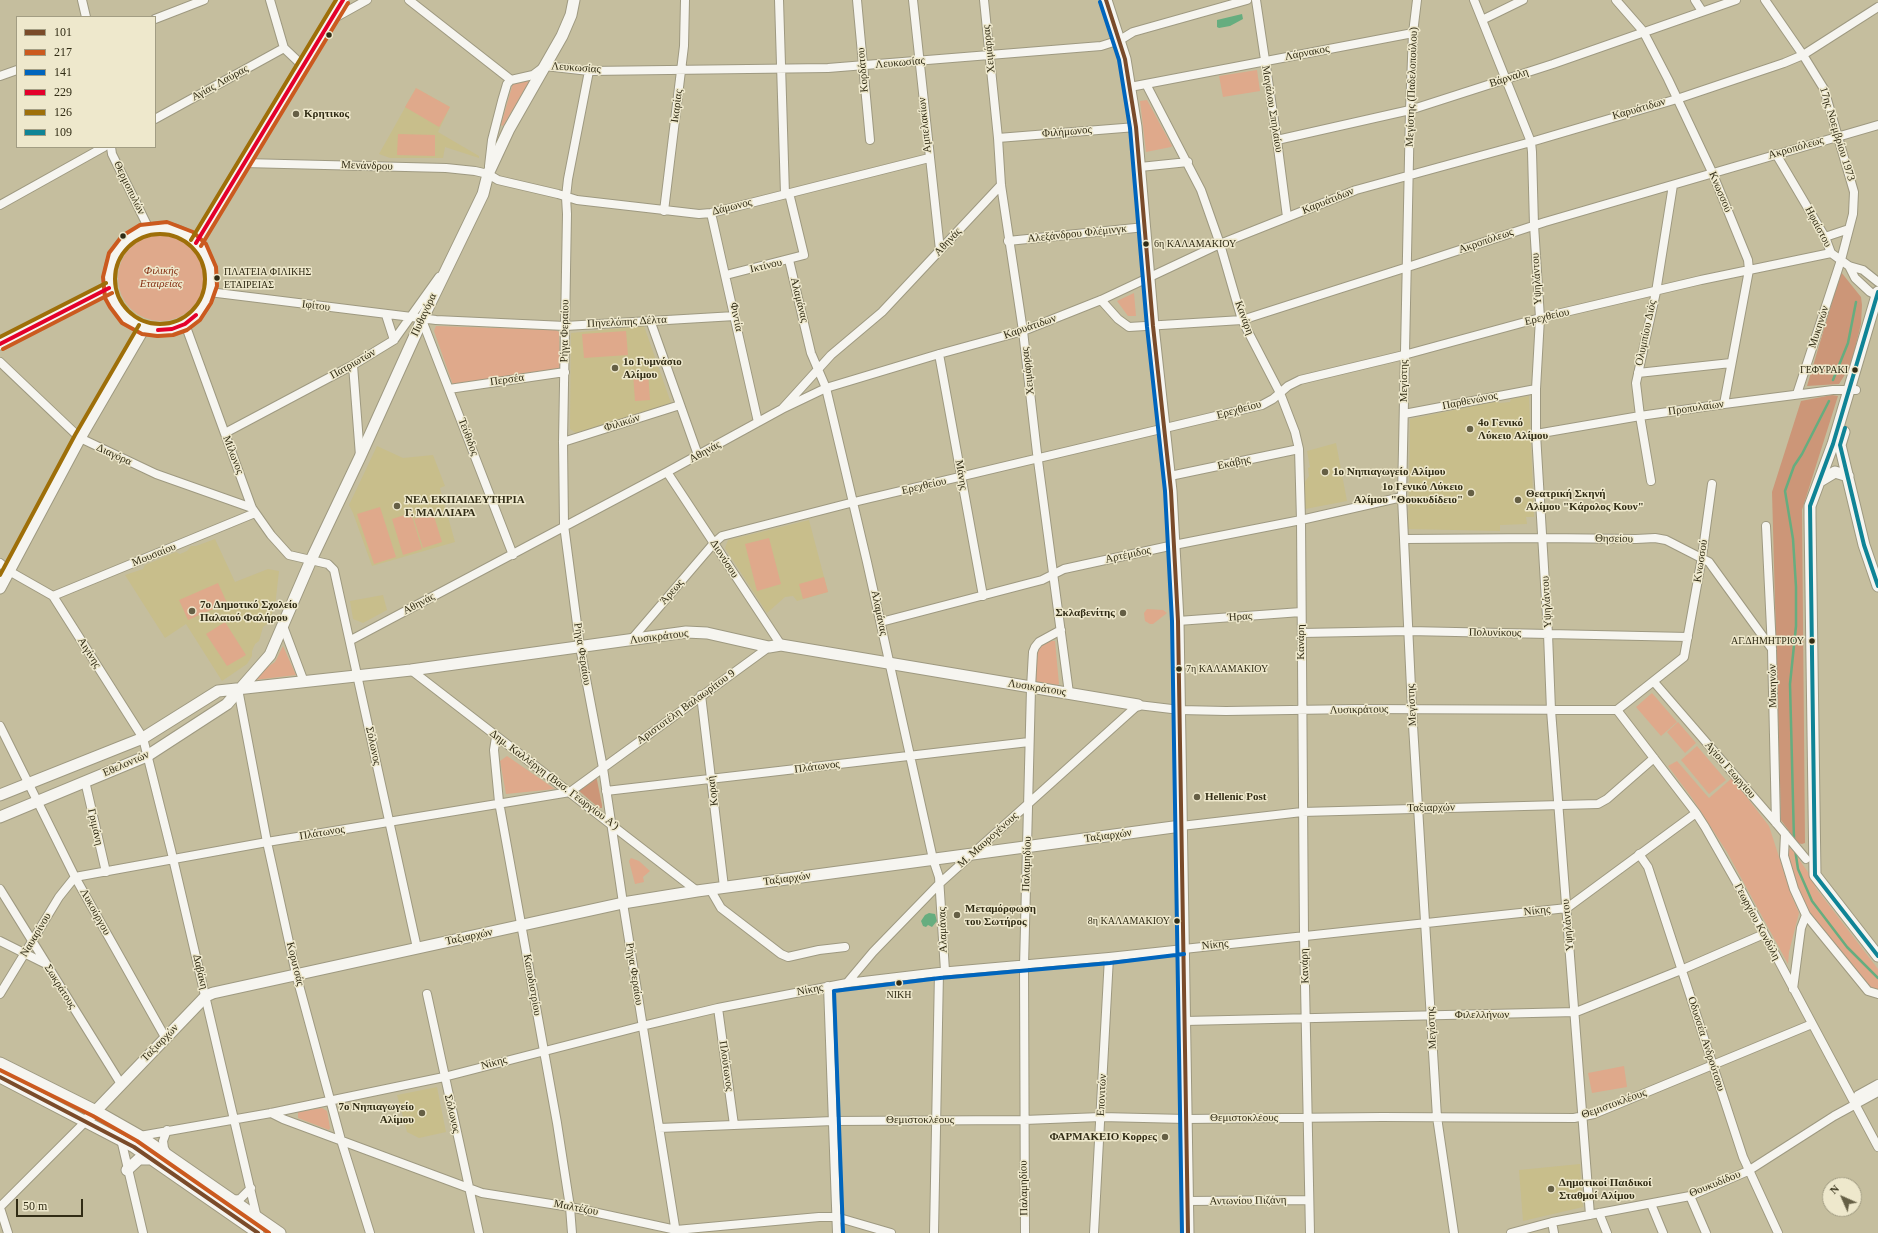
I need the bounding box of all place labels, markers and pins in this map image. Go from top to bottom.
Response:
unlabelled marker [324,30,334,40]
place label: Κρητικος [304,107,349,121]
marker: Κρητικος [291,109,301,119]
unlabelled marker [118,231,128,241]
place label: 6η ΚΑΛΑΜΑΚΙΟΥ [1154,238,1236,250]
marker: 6η ΚΑΛΑΜΑΚΙΟΥ [1141,239,1151,249]
place label: ΠΛΑΤΕΙΑ ΦΙΛΙΚΗΣ ΕΤΑΙΡΕΙΑΣ [224,266,311,290]
marker: ΠΛΑΤΕΙΑ ΦΙΛΙΚΗΣ ΕΤΑΙΡΕΙΑΣ [212,273,222,283]
place label: 1ο Γυμνάσιο Αλίμου [623,355,682,381]
marker: 1ο Γυμνάσιο Αλίμου [610,363,620,373]
place label: ΓΕΦΥΡΑΚΙ [1800,364,1848,376]
marker: ΓΕΦΥΡΑΚΙ [1850,365,1860,375]
place label: 4ο Γενικό Λύκειο Αλίμου [1478,416,1548,442]
marker: 4ο Γενικό Λύκειο Αλίμου [1465,424,1475,434]
place label: 1o Νηπιαγωγείο Αλίμου [1333,465,1445,479]
marker: 1o Νηπιαγωγείο Αλίμου [1320,467,1330,477]
place label: 1ο Γενικό Λύκειο Αλίμου "Θουκυδίδειο" [1354,480,1463,506]
place label: Θεατρική Σκηνή Αλίμου "Κάρολος Κουν" [1526,487,1644,513]
marker: 1ο Γενικό Λύκειο Αλίμου "Θουκυδίδειο" [1466,488,1476,498]
place label: ΝΕΑ ΕΚΠΑΙΔΕΥΤΗΡΙΑ Γ. ΜΑΛΛΙΑΡΑ [405,493,525,519]
marker: Θεατρική Σκηνή Αλίμου "Κάρολος Κουν" [1513,495,1523,505]
marker: ΝΕΑ ΕΚΠΑΙΔΕΥΤΗΡΙΑ Γ. ΜΑΛΛΙΑΡΑ [392,501,402,511]
place label: 7ο Δημοτικό Σχολείο Παλαιού Φαλήρου [200,598,298,624]
marker: 7ο Δημοτικό Σχολείο Παλαιού Φαλήρου [187,606,197,616]
place label: Σκλαβενίτης [1055,606,1115,620]
marker: Σκλαβενίτης [1118,608,1128,618]
place label: ΑΓ.ΔΗΜΗΤΡΙΟΥ [1731,635,1804,647]
marker: ΑΓ.ΔΗΜΗΤΡΙΟΥ [1807,636,1817,646]
place label: 7η ΚΑΛΑΜΑΚΙΟΥ [1186,663,1268,675]
marker: 7η ΚΑΛΑΜΑΚΙΟΥ [1174,664,1184,674]
place label: Hellenic Post [1205,790,1266,804]
marker: Hellenic Post [1192,792,1202,802]
place label: Μεταμόρφωση του Σωτήρος [965,902,1036,928]
marker: Μεταμόρφωση του Σωτήρος [952,910,962,920]
place label: 8η ΚΑΛΑΜΑΚΙΟΥ [1088,915,1170,927]
marker: 8η ΚΑΛΑΜΑΚΙΟΥ [1172,916,1182,926]
marker: ΝΙΚΗ [894,978,904,988]
place label: ΝΙΚΗ [887,989,911,1001]
place label: 7ο Νηπιαγωγείο Αλίμου [339,1100,414,1126]
marker: 7ο Νηπιαγωγείο Αλίμου [417,1108,427,1118]
place label: ΦΑΡΜΑΚΕΙΟ Κορρες [1049,1130,1157,1144]
marker: ΦΑΡΜΑΚΕΙΟ Κορρες [1160,1132,1170,1142]
place label: Δημοτικοί Παιδικοί Σταθμοί Αλίμου [1559,1176,1652,1202]
marker: Δημοτικοί Παιδικοί Σταθμοί Αλίμου [1546,1184,1556,1194]

